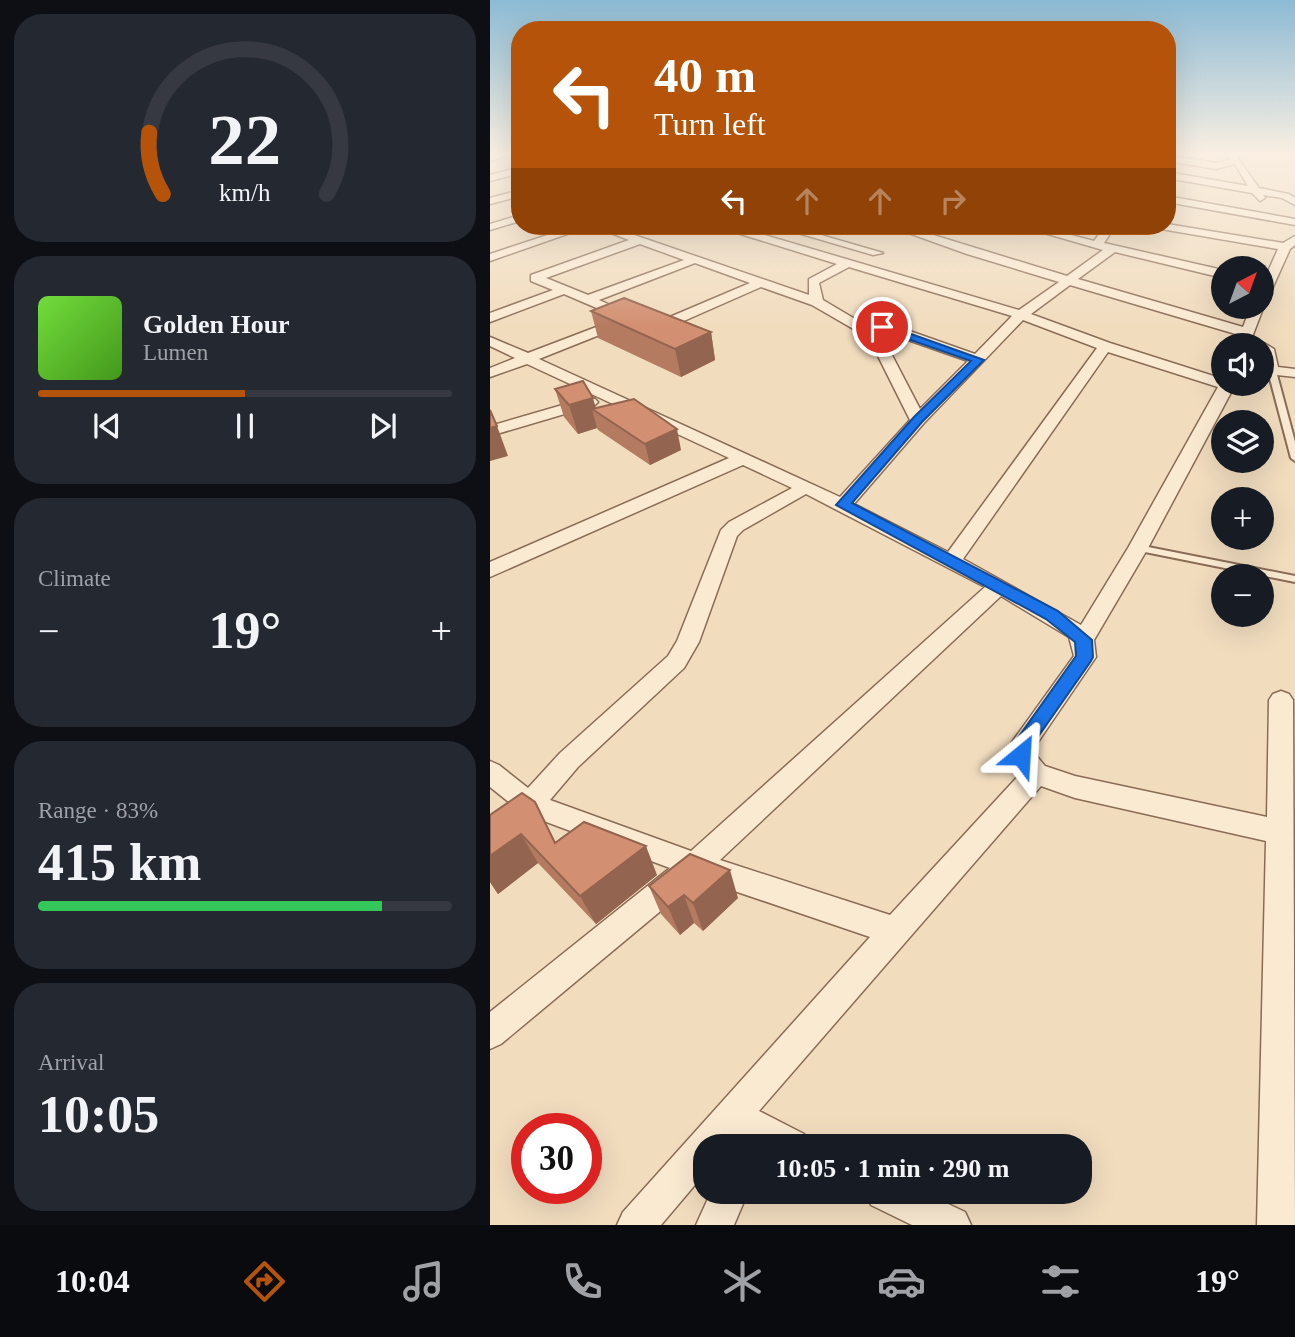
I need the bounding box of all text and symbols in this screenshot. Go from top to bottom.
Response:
text: 40 m [654,48,756,103]
icon: left [539,49,630,140]
text: 22 [209,99,281,180]
text: Turn left [654,106,766,142]
text: km/h [219,179,271,206]
icon: left [715,182,753,220]
icon: ahead [788,182,826,220]
icon: ahead [861,182,899,220]
icon: right [934,182,972,220]
north arrow [1211,256,1274,318]
map controls [1211,256,1274,627]
pin [852,297,912,357]
icon: arrive [863,308,901,346]
text: Golden Hour [143,310,290,339]
button: sound [1211,333,1274,396]
text: Lumen [143,340,208,365]
icon: previous [88,407,126,445]
icon: pause [226,407,264,445]
icon: next [364,407,402,445]
button: layers [1211,410,1274,473]
button: + [1211,487,1274,550]
button: − [1211,564,1274,627]
text: Climate [38,566,111,591]
text: 19° [209,602,281,659]
text: − [38,610,59,652]
text: + [431,610,452,652]
position arrow [984,718,1058,792]
text: Range · 83% [38,798,158,823]
text: 415 km [38,834,201,891]
text: Arrival [38,1050,104,1075]
text: 10:05 [38,1086,159,1143]
speed limit sign: 30 [511,1113,602,1204]
text: 10:05 · 1 min · 290 m [776,1154,1010,1183]
icon: directions [240,1257,289,1306]
icon: music [399,1257,448,1306]
icon: phone [558,1257,607,1306]
icon: climate [718,1257,767,1306]
icon: car [877,1257,926,1306]
icon: filters [1036,1257,1085,1306]
text: 10:04 [55,1263,130,1299]
text: 19° [1195,1263,1240,1299]

